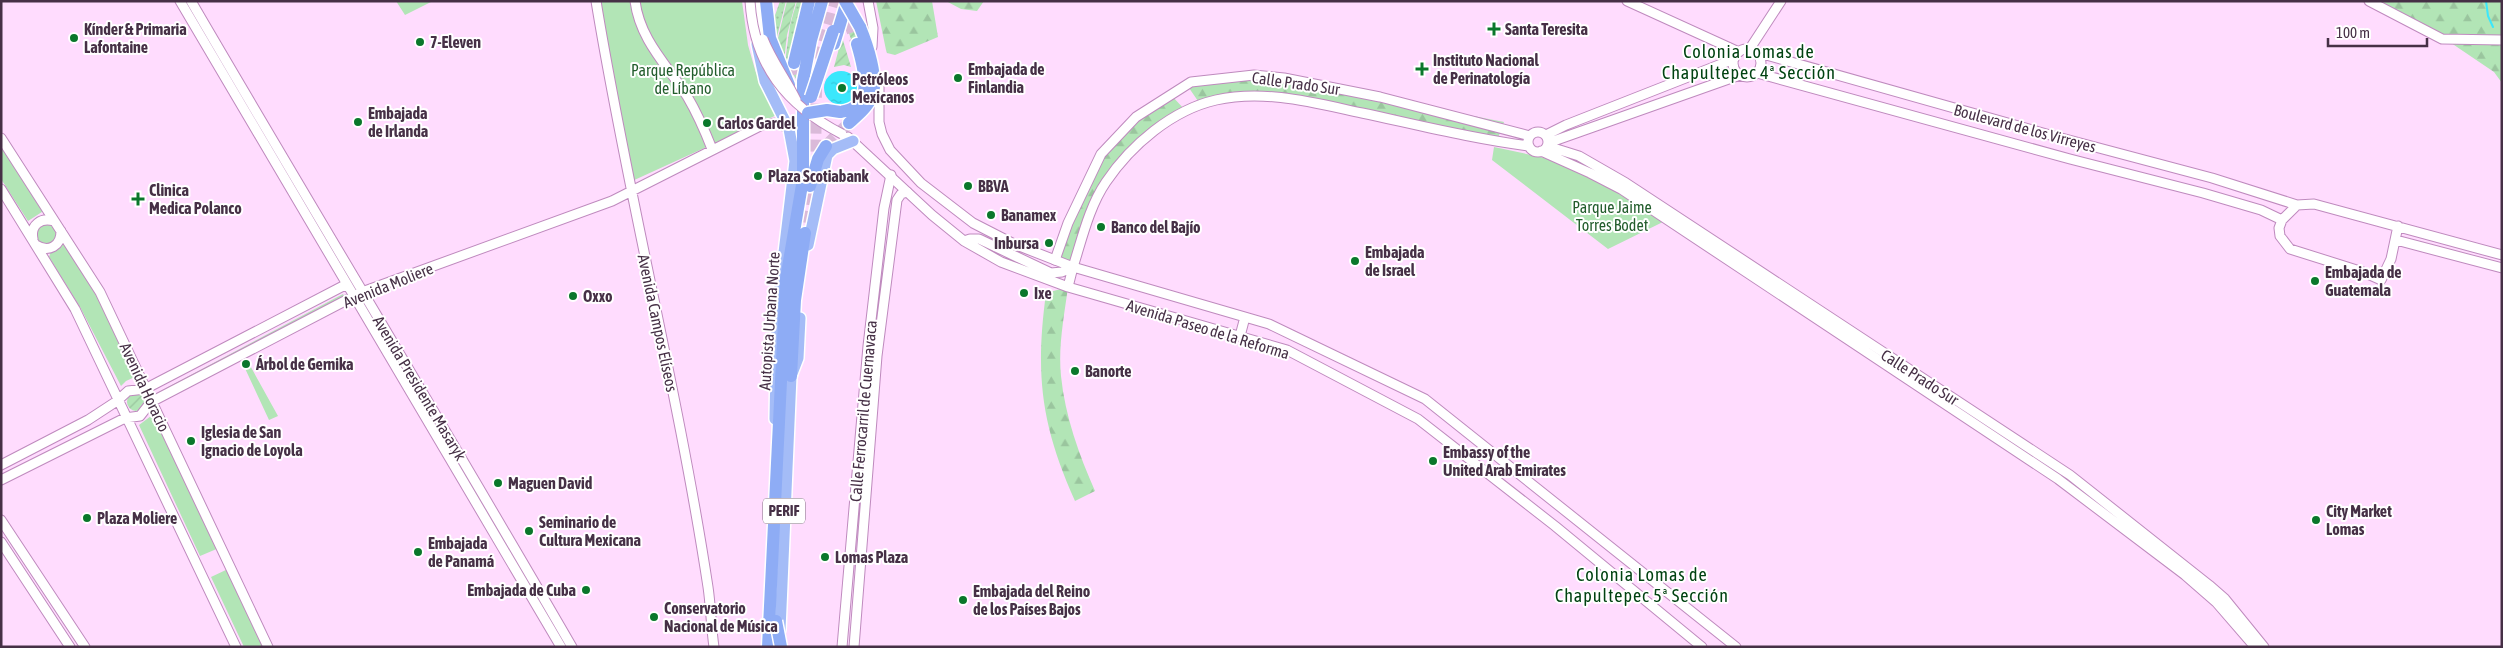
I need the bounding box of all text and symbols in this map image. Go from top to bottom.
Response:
scale bar [2328,15,2427,47]
place label: Kínder & Primaria Lafontaine [84,20,187,56]
place label: Santa Teresita [1505,20,1588,38]
marker: Santa Teresita [1487,22,1501,36]
text: 100 m [2336,24,2370,41]
marker: Kínder & Primaria Lafontaine [68,32,80,44]
place label: 7-Eleven [430,33,481,51]
marker: 7-Eleven [414,36,426,48]
district label: Colonia Lomas de Chapultepec 4ª Sección [1662,41,1836,83]
place label: Instituto Nacional de Perinatología [1433,51,1539,87]
place label: Embajada de Finlandia [968,60,1045,96]
park label: Parque República de Líbano [631,61,735,97]
marker: Instituto Nacional de Perinatología [1415,62,1429,76]
street label: Calle Prado Sur [1251,68,1341,98]
place label: Petróleos Mexicanos [852,70,915,106]
marker: Embajada de Finlandia [952,72,964,84]
marker: Petróleos Mexicanos [836,82,848,94]
street label: Boulevard de los Virreyes [1952,100,2098,157]
place label: Embajada de Irlanda [368,104,428,140]
place label: Carlos Gardel [717,114,796,132]
marker: Embajada de Irlanda [352,116,364,128]
marker: Carlos Gardel [701,117,713,129]
place label: Plaza Scotiabank [768,167,870,185]
marker: Plaza Scotiabank [752,170,764,182]
place label: BBVA [978,177,1009,195]
marker: BBVA [962,180,974,192]
place label: Clinica Medica Polanco [149,181,242,217]
marker: Clinica Medica Polanco [131,192,145,206]
park label: Parque Jaime Torres Bodet [1572,198,1652,234]
place label: Banamex [1001,206,1057,224]
marker: Banamex [985,209,997,221]
place label: Banco del Bajío [1111,218,1201,236]
marker: Banco del Bajío [1095,221,1107,233]
place label: Inbursa [994,234,1039,252]
marker: Inbursa [1043,237,1055,249]
place label: Embajada de Israel [1365,243,1425,279]
street label: Autopista Urbana Norte [755,251,784,391]
street label: Avenida Campos Elíseos [634,253,681,394]
marker: Embajada de Israel [1349,255,1361,267]
street label: Avenida Moliere [340,259,436,311]
place label: Embajada de Guatemala [2325,263,2402,299]
marker: Embajada de Guatemala [2309,275,2321,287]
place label: Ixe [1034,284,1052,302]
place label: Oxxo [583,287,613,305]
marker: Ixe [1018,287,1030,299]
marker: Oxxo [567,290,579,302]
street label: Avenida Paseo de la Reforma [1124,296,1292,362]
street label: Avenida Presidente Masaryk [369,312,470,464]
street label: Calle Ferrocarril de Cuernavaca [846,320,880,502]
street label: Avenida Horacio [117,340,173,434]
street label: Calle Prado Sur [1878,345,1962,409]
place label: Árbol de Gernika [255,355,354,373]
marker: Árbol de Gernika [240,358,252,370]
place label: Banorte [1085,362,1132,380]
marker: Banorte [1069,365,1081,377]
place label: Iglesia de San Ignacio de Loyola [201,423,303,459]
marker: Iglesia de San Ignacio de Loyola [185,435,197,447]
place label: Embassy of the United Arab Emirates [1443,443,1566,479]
marker: Embassy of the United Arab Emirates [1427,455,1439,467]
place label: Maguen David [508,474,593,492]
marker: Maguen David [492,477,504,489]
road number: PERIF [763,498,805,524]
place label: City Market Lomas [2326,502,2392,538]
place label: Plaza Moliere [97,509,177,527]
marker: Plaza Moliere [81,512,93,524]
place label: Seminario de Cultura Mexicana [539,513,641,549]
marker: City Market Lomas [2310,514,2322,526]
marker: Seminario de Cultura Mexicana [523,525,535,537]
place label: Embajada de Panamá [428,534,494,570]
marker: Embajada de Panamá [412,546,424,558]
place label: Lomas Plaza [835,548,908,566]
marker: Lomas Plaza [819,551,831,563]
district label: Colonia Lomas de Chapultepec 5ª Sección [1555,564,1729,606]
place label: Embajada de Cuba [467,581,576,599]
place label: Embajada del Reino de los Países Bajos [973,582,1091,618]
marker: Embajada de Cuba [580,584,592,596]
marker: Embajada del Reino de los Países Bajos [957,594,969,606]
place label: Conservatorio Nacional de Música [664,599,778,635]
marker: Conservatorio Nacional de Música [648,611,660,623]

